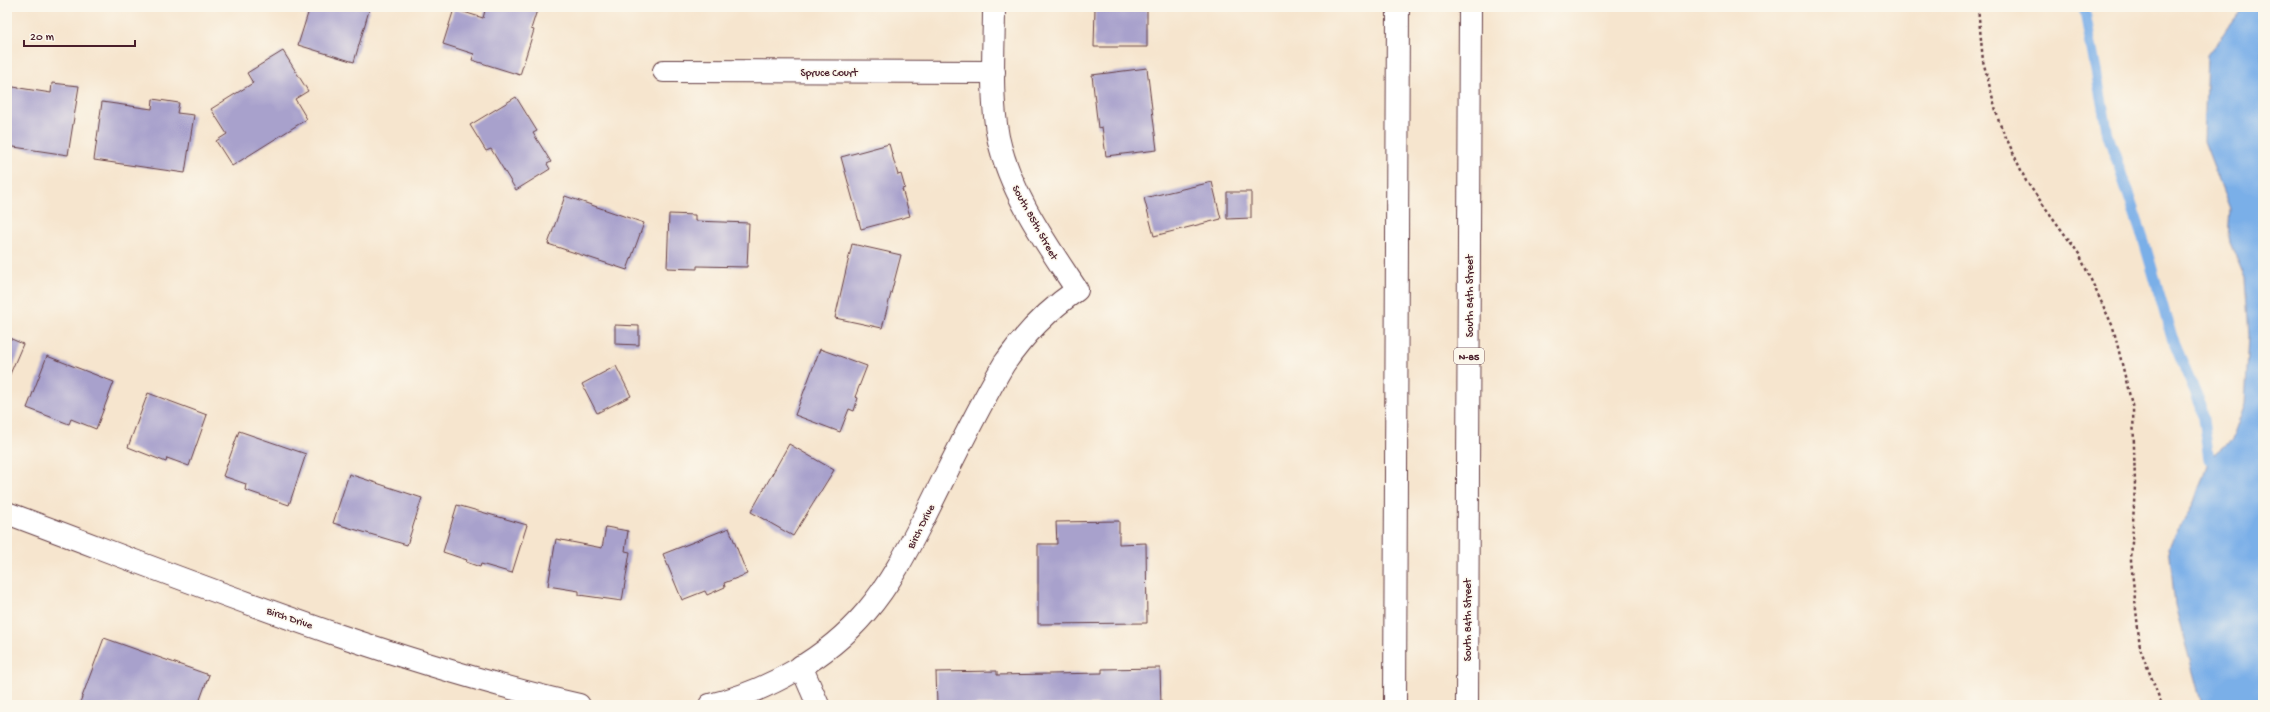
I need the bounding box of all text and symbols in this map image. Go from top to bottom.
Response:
scale bar [24,22,135,48]
text: 20 m [30,31,55,45]
street label: Spruce Court [801,68,859,80]
street label: South 85th Street [1009,184,1060,264]
street label: South 84th Street [1465,253,1477,337]
road number: N-85 [1454,348,1484,364]
street label: Birch Drive [905,502,938,552]
street label: South 84th Street [1463,577,1475,661]
street label: Birch Drive [264,605,314,633]

